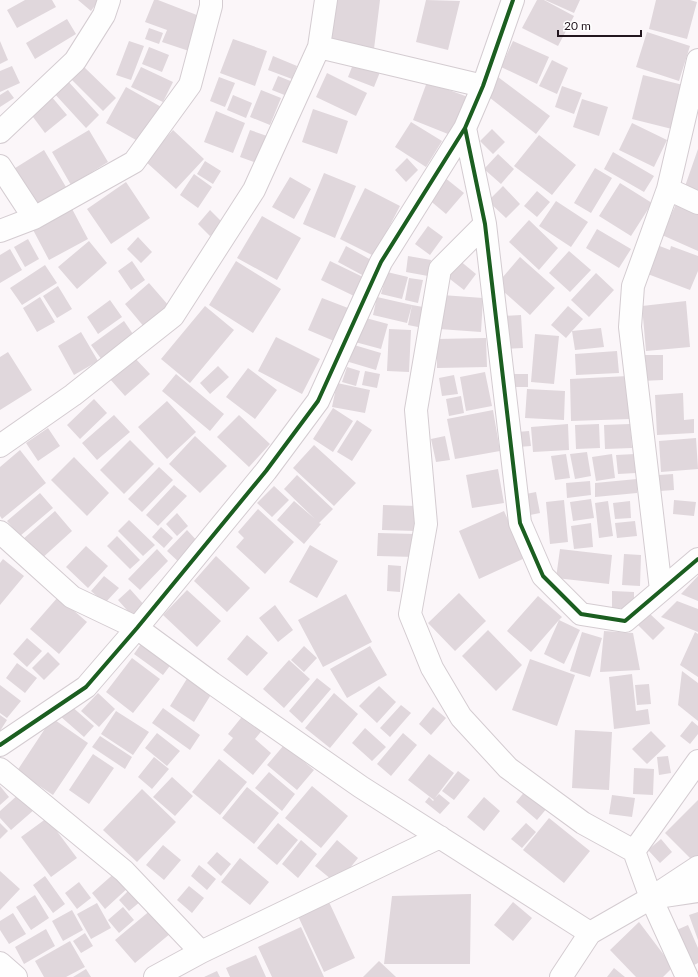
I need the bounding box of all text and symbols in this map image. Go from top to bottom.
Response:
scale bar [558,12,641,38]
text: 20 m [564,18,591,33]

